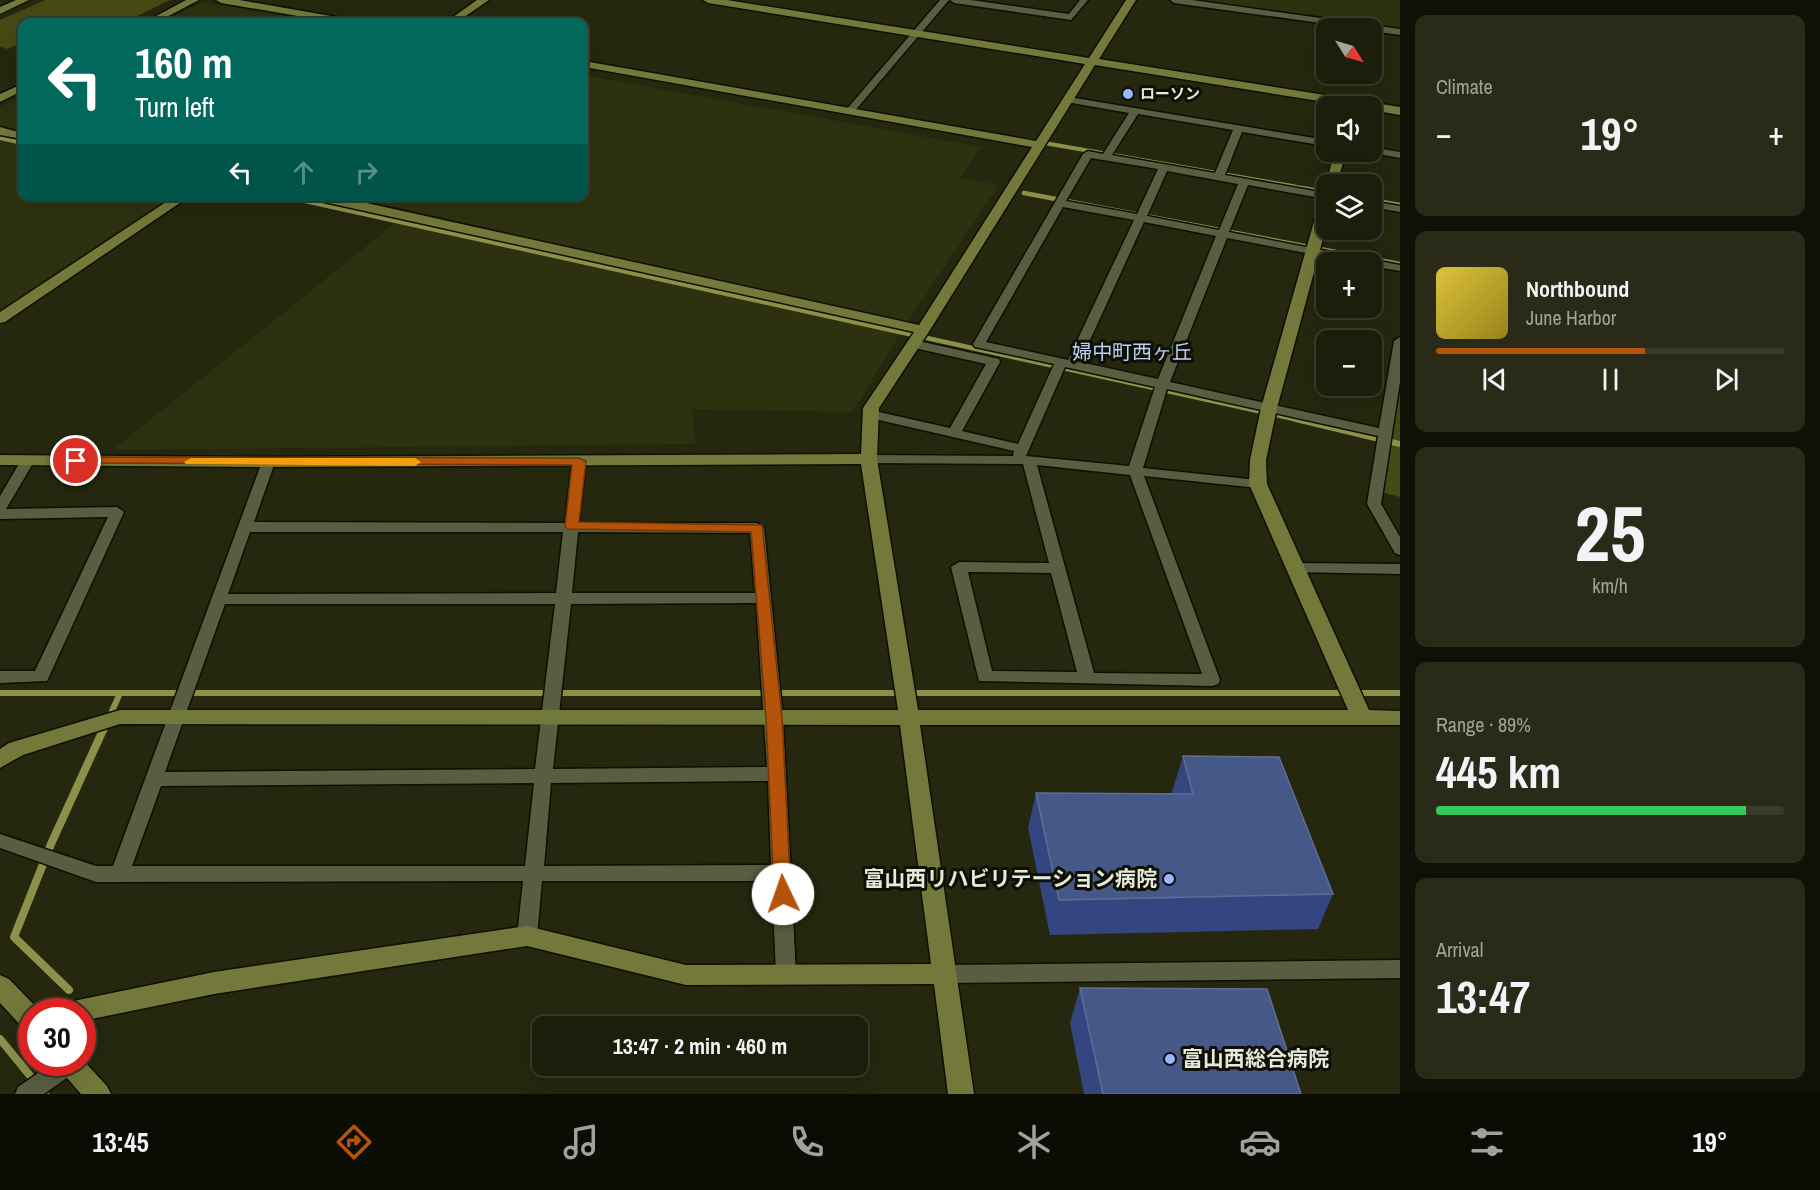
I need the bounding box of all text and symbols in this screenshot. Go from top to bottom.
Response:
north arrow [1316,18,1382,84]
map controls [1316,18,1382,396]
text: 160 m [135,35,233,91]
icon: left [36,42,114,120]
text: Climate [1436,73,1493,100]
place label: ローソン [1140,83,1200,104]
marker: ローソン [1121,87,1135,101]
text: Turn left [135,89,214,125]
button: sound [1316,96,1382,162]
text: 19° [1580,103,1640,164]
text: − [1436,111,1452,155]
text: + [1768,111,1784,155]
icon: left [224,156,257,189]
icon: ahead [287,156,320,189]
icon: right [350,156,383,189]
button: layers [1316,174,1382,240]
button: + [1316,252,1382,318]
text: Northbound [1526,274,1629,304]
text: June Harbor [1526,304,1616,331]
button: − [1316,330,1382,396]
district label: 婦中町西ヶ丘 [1072,338,1192,365]
icon: previous [1478,363,1511,396]
icon: pause [1594,363,1627,396]
icon: next [1710,363,1743,396]
pin [50,435,101,486]
icon: arrive [59,444,92,477]
text: 25 [1574,480,1646,585]
text: km/h [1592,572,1628,599]
text: Range · 89% [1436,711,1531,738]
text: 445 km [1436,741,1561,802]
position arrow [751,862,815,926]
place label: 富山西リハビリテーション病院 [863,864,1157,893]
marker: 富山西リハビリテーション病院 [1162,872,1176,886]
text: Arrival [1436,936,1483,963]
text: 13:47 [1436,966,1530,1027]
speed limit sign: 30 [18,998,96,1076]
text: 13:47 · 2 min · 460 m [613,1031,787,1061]
place label: 富山西総合病院 [1182,1044,1329,1073]
marker: 富山西総合病院 [1163,1052,1177,1066]
icon: directions [333,1121,375,1163]
icon: music [560,1121,602,1163]
icon: phone [786,1121,828,1163]
icon: climate [1013,1121,1055,1163]
icon: car [1239,1121,1281,1163]
icon: filters [1466,1121,1508,1163]
text: 13:45 [92,1124,149,1160]
text: 19° [1692,1124,1728,1160]

